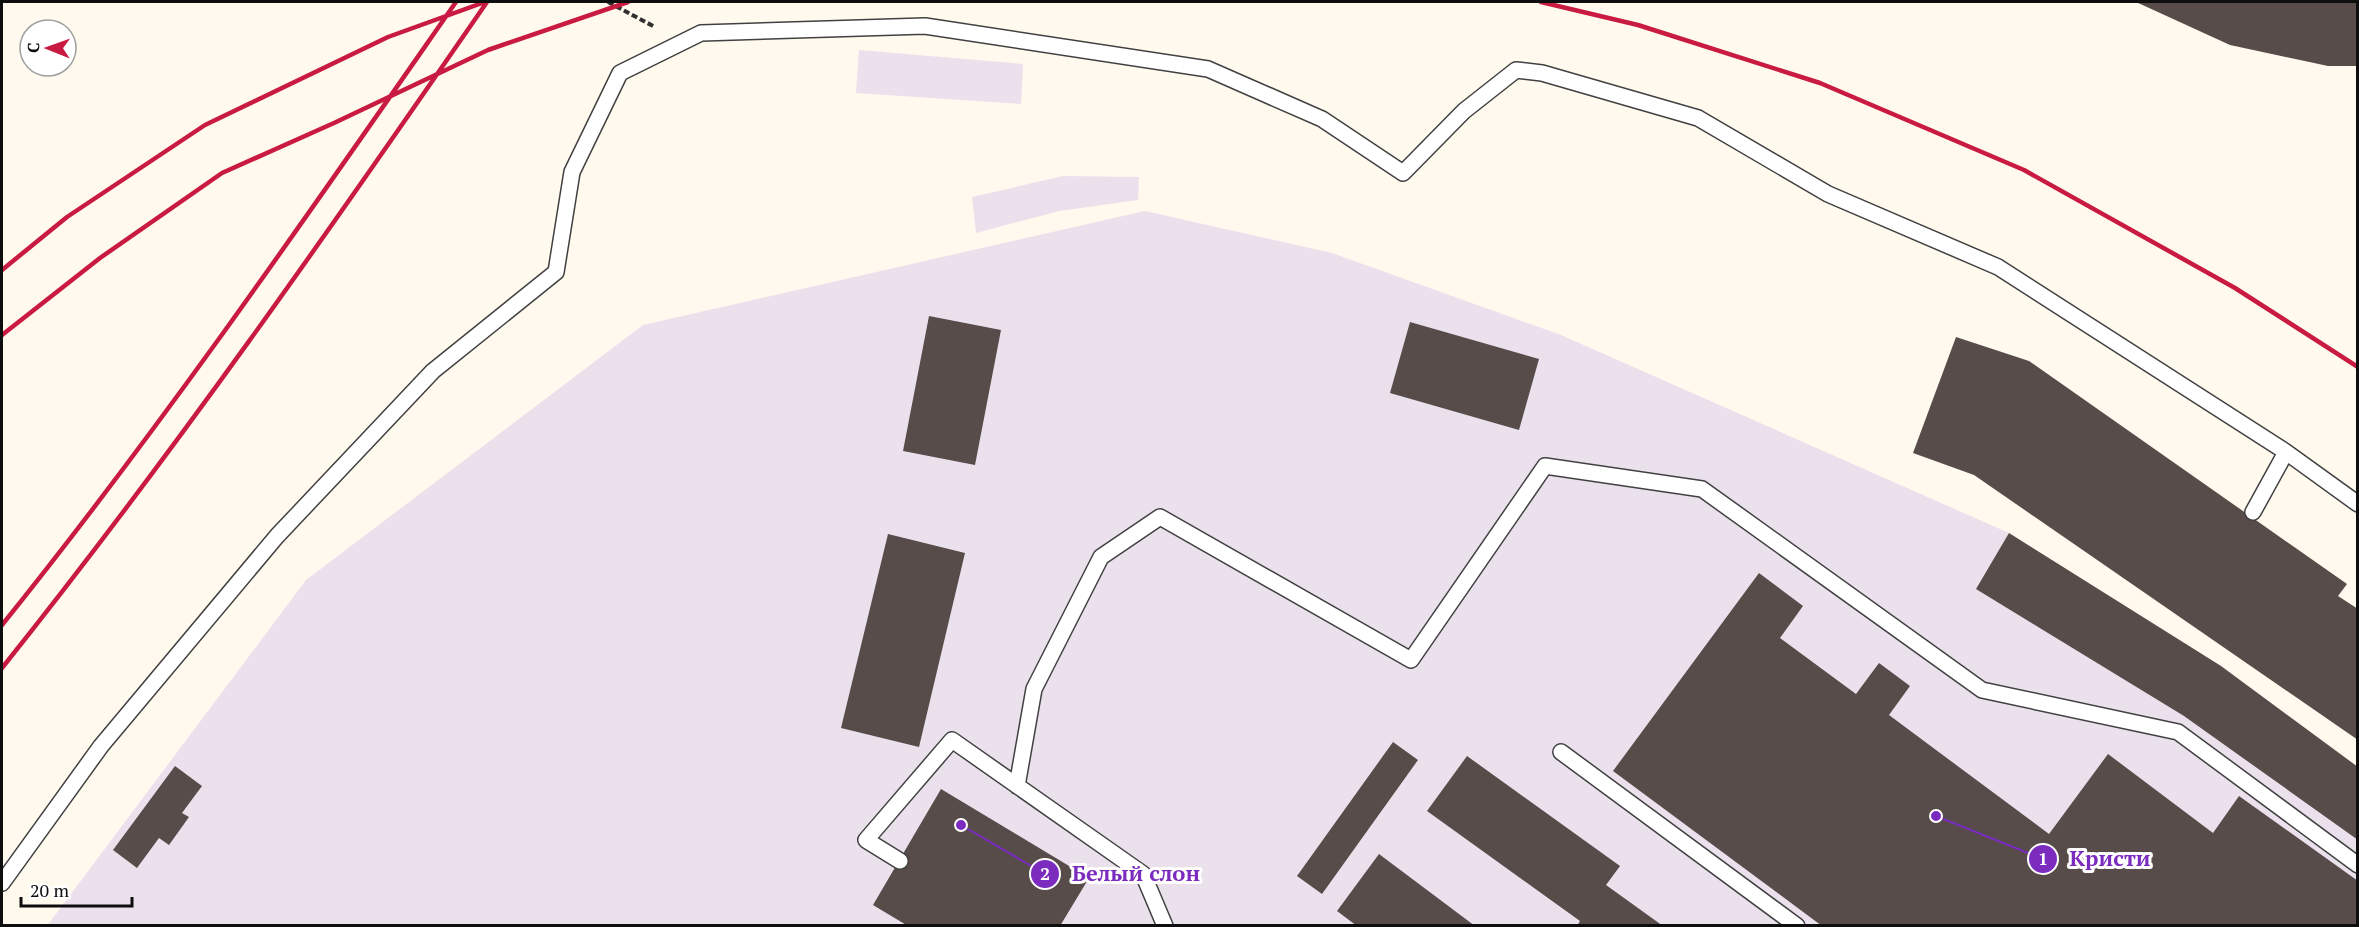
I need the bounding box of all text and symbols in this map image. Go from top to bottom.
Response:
north arrow [18,18,78,78]
text: С [22,42,44,53]
callout: Кристи [2028,839,2163,879]
text: Кристи [2069,843,2151,872]
text: 1 [2038,846,2048,870]
callout: Белый слон [1030,854,1212,894]
text: Белый слон [1072,858,1200,887]
text: 2 [1040,861,1050,885]
scale bar [21,870,132,908]
text: 20 m [30,878,70,902]

